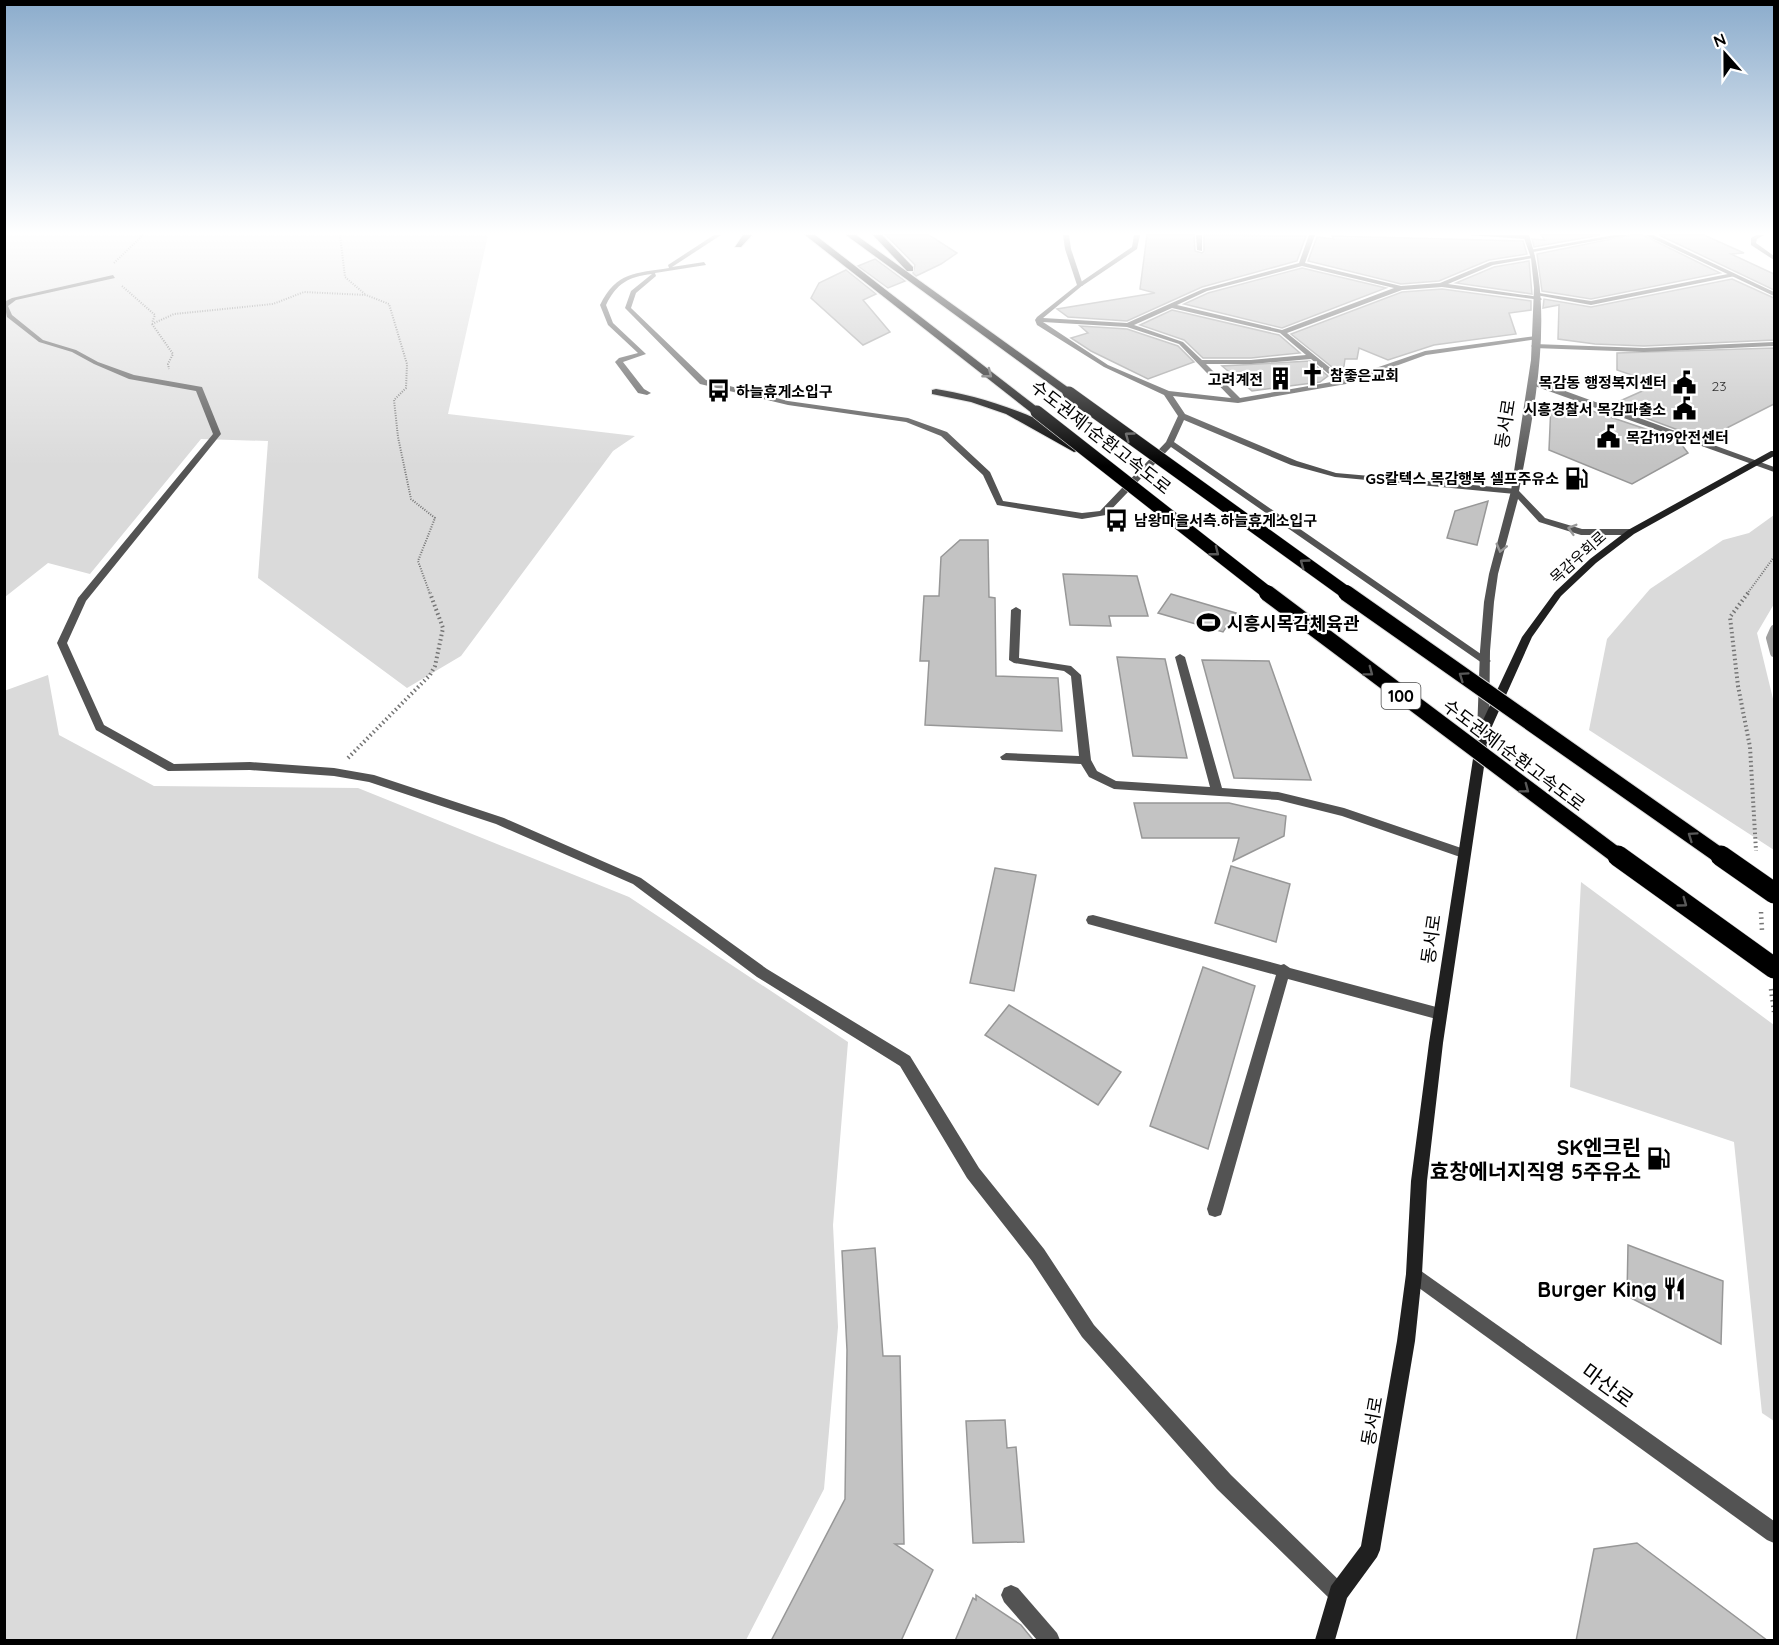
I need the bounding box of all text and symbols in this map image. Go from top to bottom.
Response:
north arrow [1695,24,1755,84]
text: N [1711,29,1729,51]
church icon: 참좋은교회 [1299,362,1325,388]
building icon: 고려계전 [1268,366,1294,392]
place label: 참좋은교회 [1330,366,1399,385]
one-way arrow [982,367,993,378]
public building icon: 목감동 행정복지센터 [1672,369,1698,395]
place label: 고려계전 [1208,370,1263,389]
place label: 목감동 행정복지센터 [1539,373,1667,392]
street label: 수도권제1순환고속도로 [1026,375,1176,499]
house number: 23 [1711,377,1727,395]
bus stop icon: 하늘휴게소입구 [705,378,731,404]
place label: 하늘휴게소입구 [736,382,833,401]
public building icon: 시흥경찰서 목감파출소 [1671,396,1697,422]
street label: 동서로 [1490,398,1520,450]
place label: 시흥경찰서 목감파출소 [1524,400,1666,419]
public building icon: 목감119안전센터 [1595,424,1621,450]
place label: 목감119안전센터 [1626,428,1729,447]
one-way arrow [1125,432,1136,443]
fuel station icon: GS칼텍스 목감행복 셀프주유소 [1564,465,1590,491]
place label: GS칼텍스 목감행복 셀프주유소 [1366,469,1559,488]
bus stop icon: 남왕마을서측.하늘휴게소입구 [1103,507,1129,533]
place label: 남왕마을서측.하늘휴게소입구 [1134,511,1317,530]
one-way arrow [1568,524,1578,536]
street label: 목감우회로 [1546,527,1610,587]
one-way arrow [1496,543,1509,553]
one-way arrow [1208,545,1219,556]
one-way arrow [1300,559,1311,570]
sports icon: 시흥시목감체육관 [1196,610,1222,636]
place label: 시흥시목감체육관 [1227,612,1360,635]
one-way arrow [1363,665,1374,676]
one-way arrow [1459,672,1470,683]
road number: 100 [1382,683,1420,709]
street label: 수도권제1순환고속도로 [1438,694,1590,816]
one-way arrow [1519,782,1530,793]
one-way arrow [1688,832,1699,843]
one-way arrow [1677,896,1688,907]
street label: 동서로 [1416,913,1446,965]
place label: SK엔크린 효창에너지직영 5주유소 [1430,1134,1641,1184]
fuel station icon: SK엔크린 효창에너지직영 5주유소 [1646,1146,1672,1172]
place label: Burger King [1537,1276,1657,1302]
restaurant icon: Burger King [1662,1276,1688,1302]
street label: 마산로 [1577,1357,1639,1413]
street label: 동서로 [1356,1395,1388,1447]

